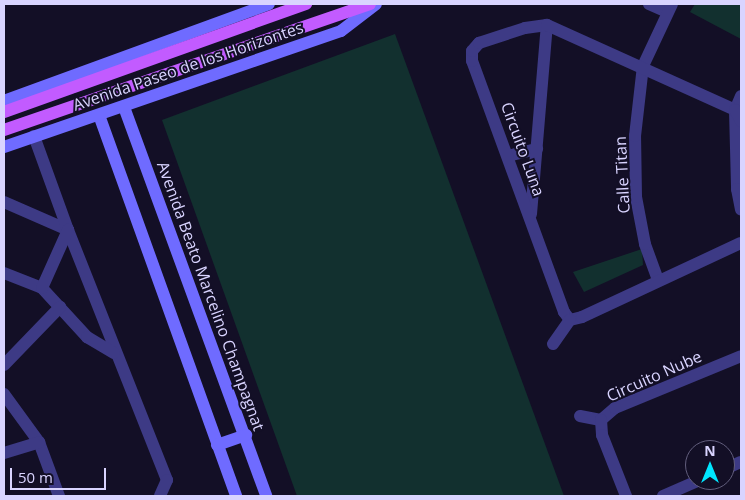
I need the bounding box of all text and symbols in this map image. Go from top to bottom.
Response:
street label: Avenida Paseo de los Horizontes [70,17,306,115]
street label: Circuito Luna [497,99,549,199]
street label: Calle Titan [610,136,634,214]
street label: Avenida Beato Marcelino Champagnat [153,159,269,433]
street label: Circuito Nube [603,346,705,406]
north arrow [685,440,735,490]
text: N [704,441,716,460]
scale bar [12,458,109,490]
text: 50 m [18,467,53,487]

